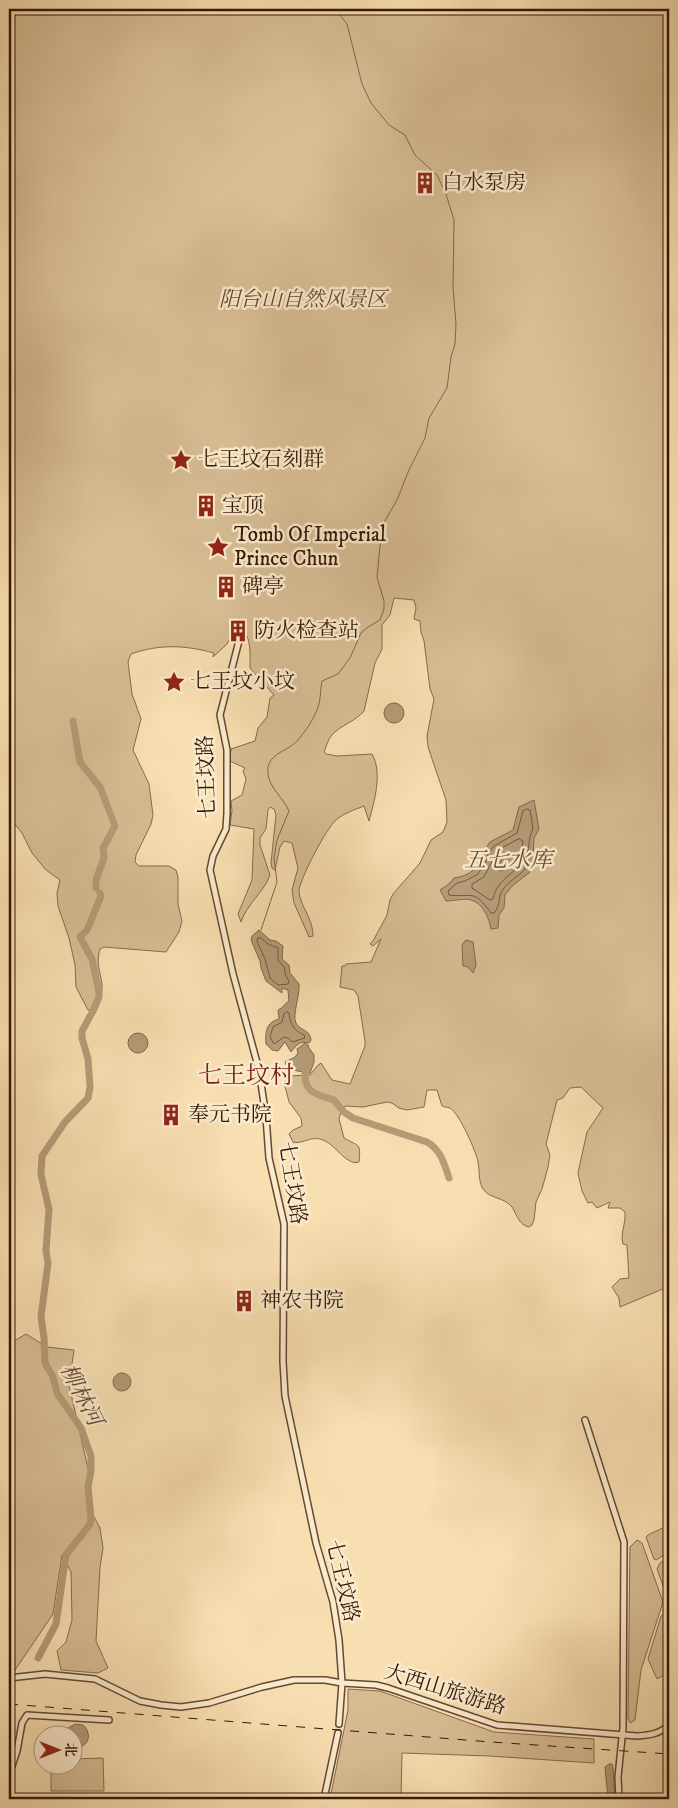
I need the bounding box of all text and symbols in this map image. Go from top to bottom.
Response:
building icon: 白水泵房 [412,170,438,196]
place label: 白水泵房 [442,170,526,196]
park label: 阳台山自然风景区 [219,287,390,313]
place icon: 七王坟石刻群 [168,447,194,473]
place label: 七王坟石刻群 [198,447,324,473]
building icon: 宝顶 [193,493,219,519]
place label: 宝顶 [222,493,264,519]
place label: Tomb Of Imperial Prince Chun [234,522,387,572]
place icon: Tomb Of Imperial Prince Chun [205,534,231,560]
building icon: 碑亭 [213,574,239,600]
place label: 碑亭 [242,574,284,600]
building icon: 防火检查站 [225,618,251,644]
place label: 防火检查站 [254,618,359,644]
place icon: 七王坟小坟 [161,669,187,695]
place label: 七王坟小坟 [190,669,295,695]
street label: 七王坟路 [193,735,221,819]
water label: 五七水库 [464,847,556,874]
district label: 七王坟村 [198,1061,294,1091]
building icon: 奉元书院 [158,1102,184,1128]
place label: 奉元书院 [188,1102,272,1128]
street label: 七王坟路 [273,1139,311,1227]
building icon: 神农书院 [231,1288,257,1314]
place label: 神农书院 [260,1288,344,1314]
water label: 柳林河 [54,1359,110,1434]
street label: 七王坟路 [320,1537,364,1625]
street label: 大西山旅游路 [381,1659,509,1721]
north arrow [32,1726,82,1776]
text: 北 [61,1743,79,1757]

